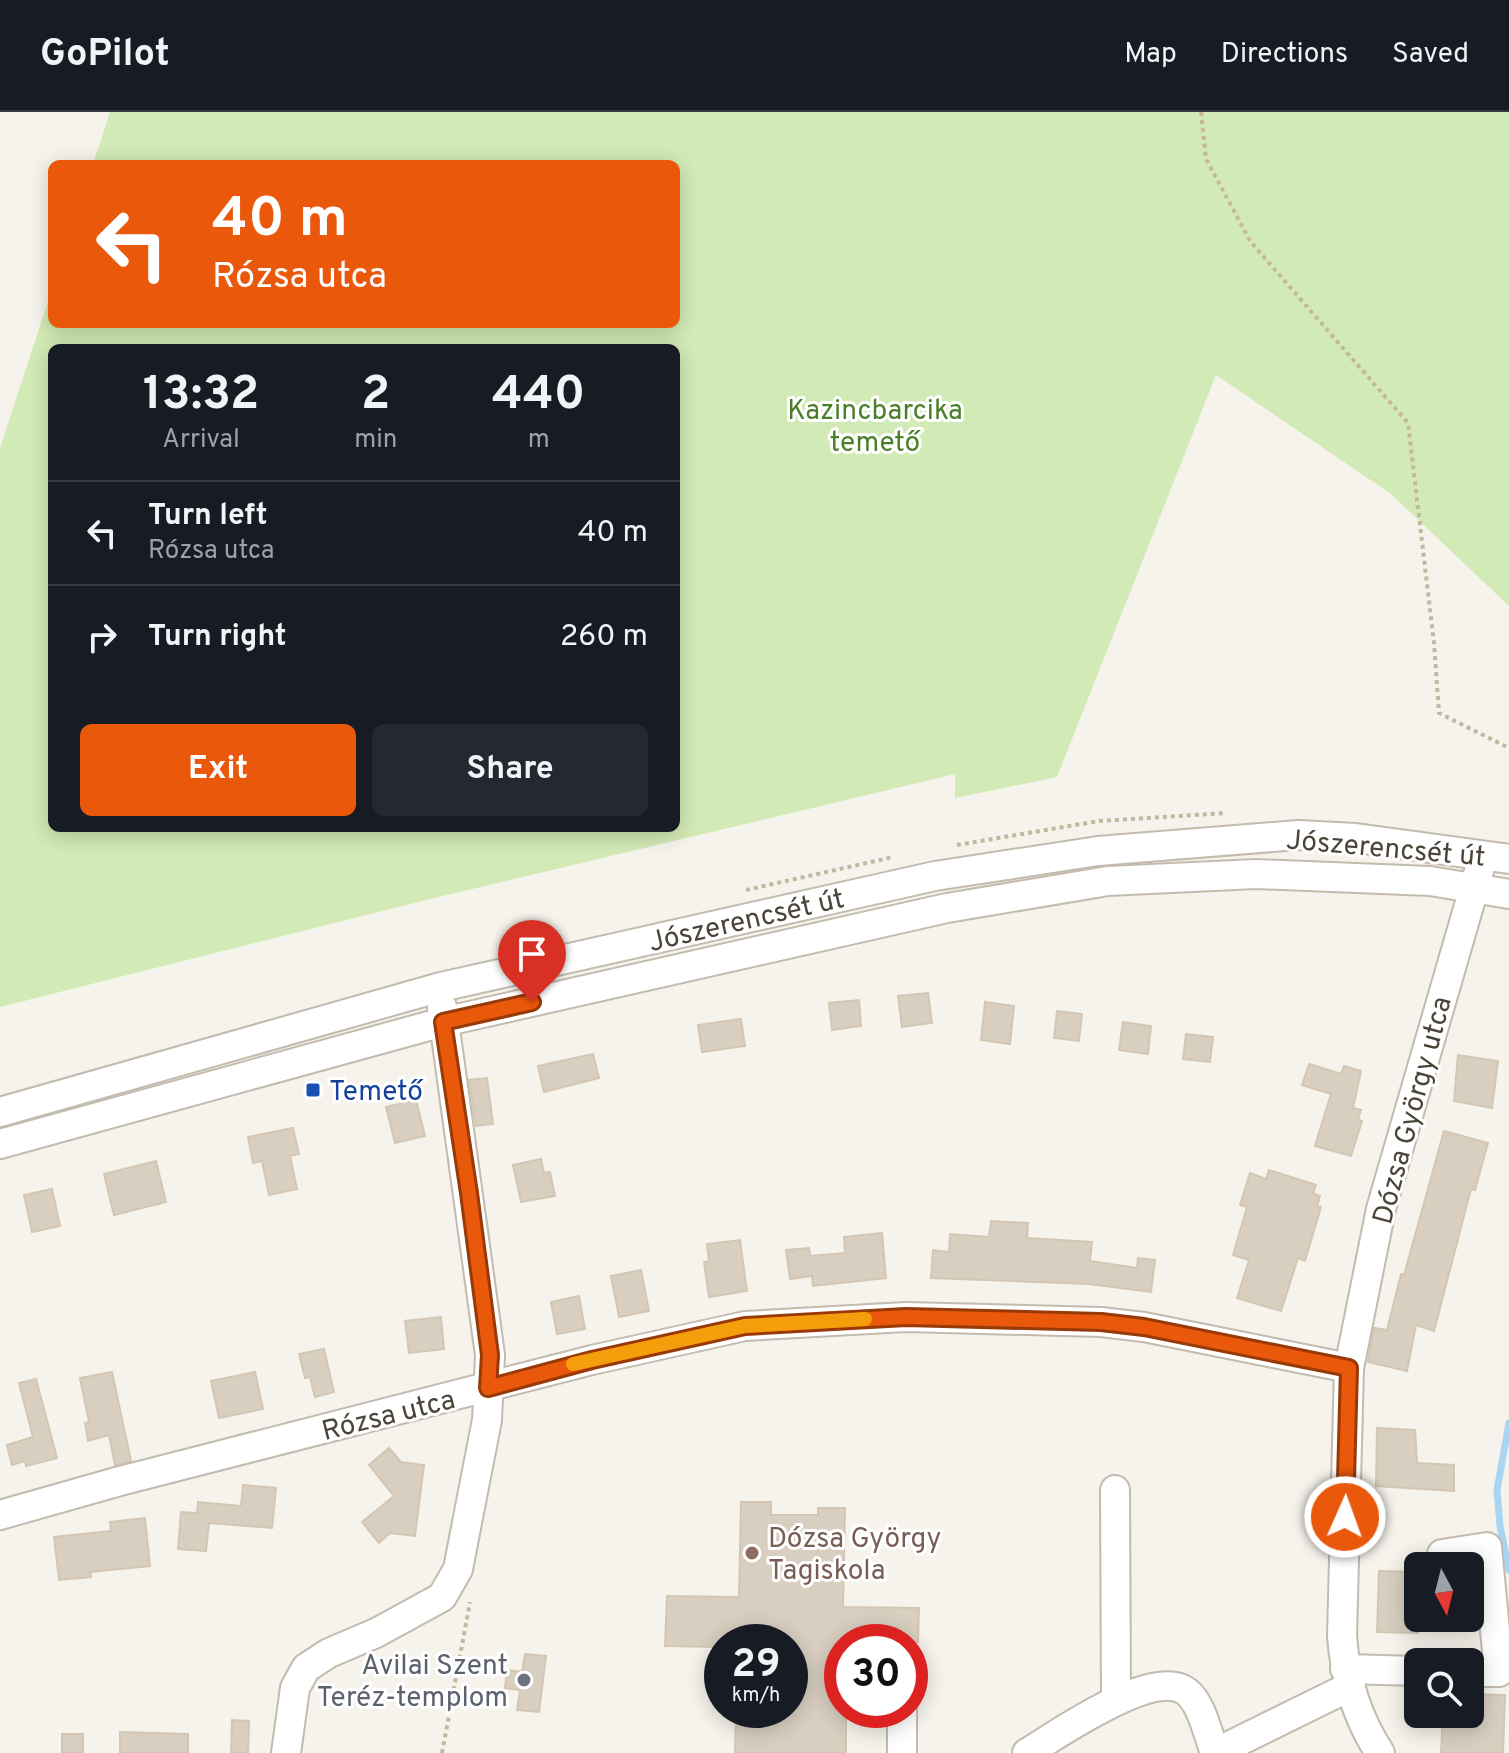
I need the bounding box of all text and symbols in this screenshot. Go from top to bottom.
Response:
text: GoPilot [40,31,170,80]
text: Map [1124,37,1177,73]
text: Directions [1221,37,1348,73]
text: Saved [1392,37,1469,73]
text: 40 m [212,186,348,256]
icon: left [80,192,184,296]
text: Rózsa utca [212,255,387,301]
text: 13:32 [143,366,259,426]
text: 2 [361,366,390,426]
text: 440 [492,366,585,426]
park label: Kazincbarcika temető [787,394,963,462]
text: Arrival [162,424,240,457]
text: min [354,424,397,457]
text: m [528,424,550,457]
text: Turn left [148,498,268,535]
icon: left [80,511,124,555]
text: 40 m [578,515,648,552]
text: Rózsa utca [148,535,274,568]
icon: right [80,615,124,659]
text: Turn right [148,619,286,656]
text: 260 m [560,619,648,656]
button: Exit [80,724,356,816]
button: Share [372,724,648,816]
street label: Jószerencsét út [1285,823,1487,877]
street label: Jószerencsét út [645,882,848,962]
pin [498,920,566,1002]
icon: arrive [510,932,554,976]
street label: Dózsa György utca [1366,993,1462,1229]
place label: Temető [329,1075,424,1111]
marker: Temető [304,1081,322,1099]
street label: Rózsa utca [318,1383,459,1451]
position arrow [1303,1475,1387,1559]
place label: Dózsa György Tagiskola [768,1522,941,1590]
marker: Dózsa György Tagiskola [743,1544,761,1562]
north arrow [1404,1552,1484,1632]
map controls [1404,1552,1484,1728]
speed limit sign: 30 [824,1624,928,1728]
text: 29 [731,1641,781,1691]
button: search [1404,1648,1484,1728]
place label: Avilai Szent Teréz-templom [317,1649,508,1717]
marker: Avilai Szent Teréz-templom [515,1671,533,1689]
text: km/h [732,1683,780,1709]

